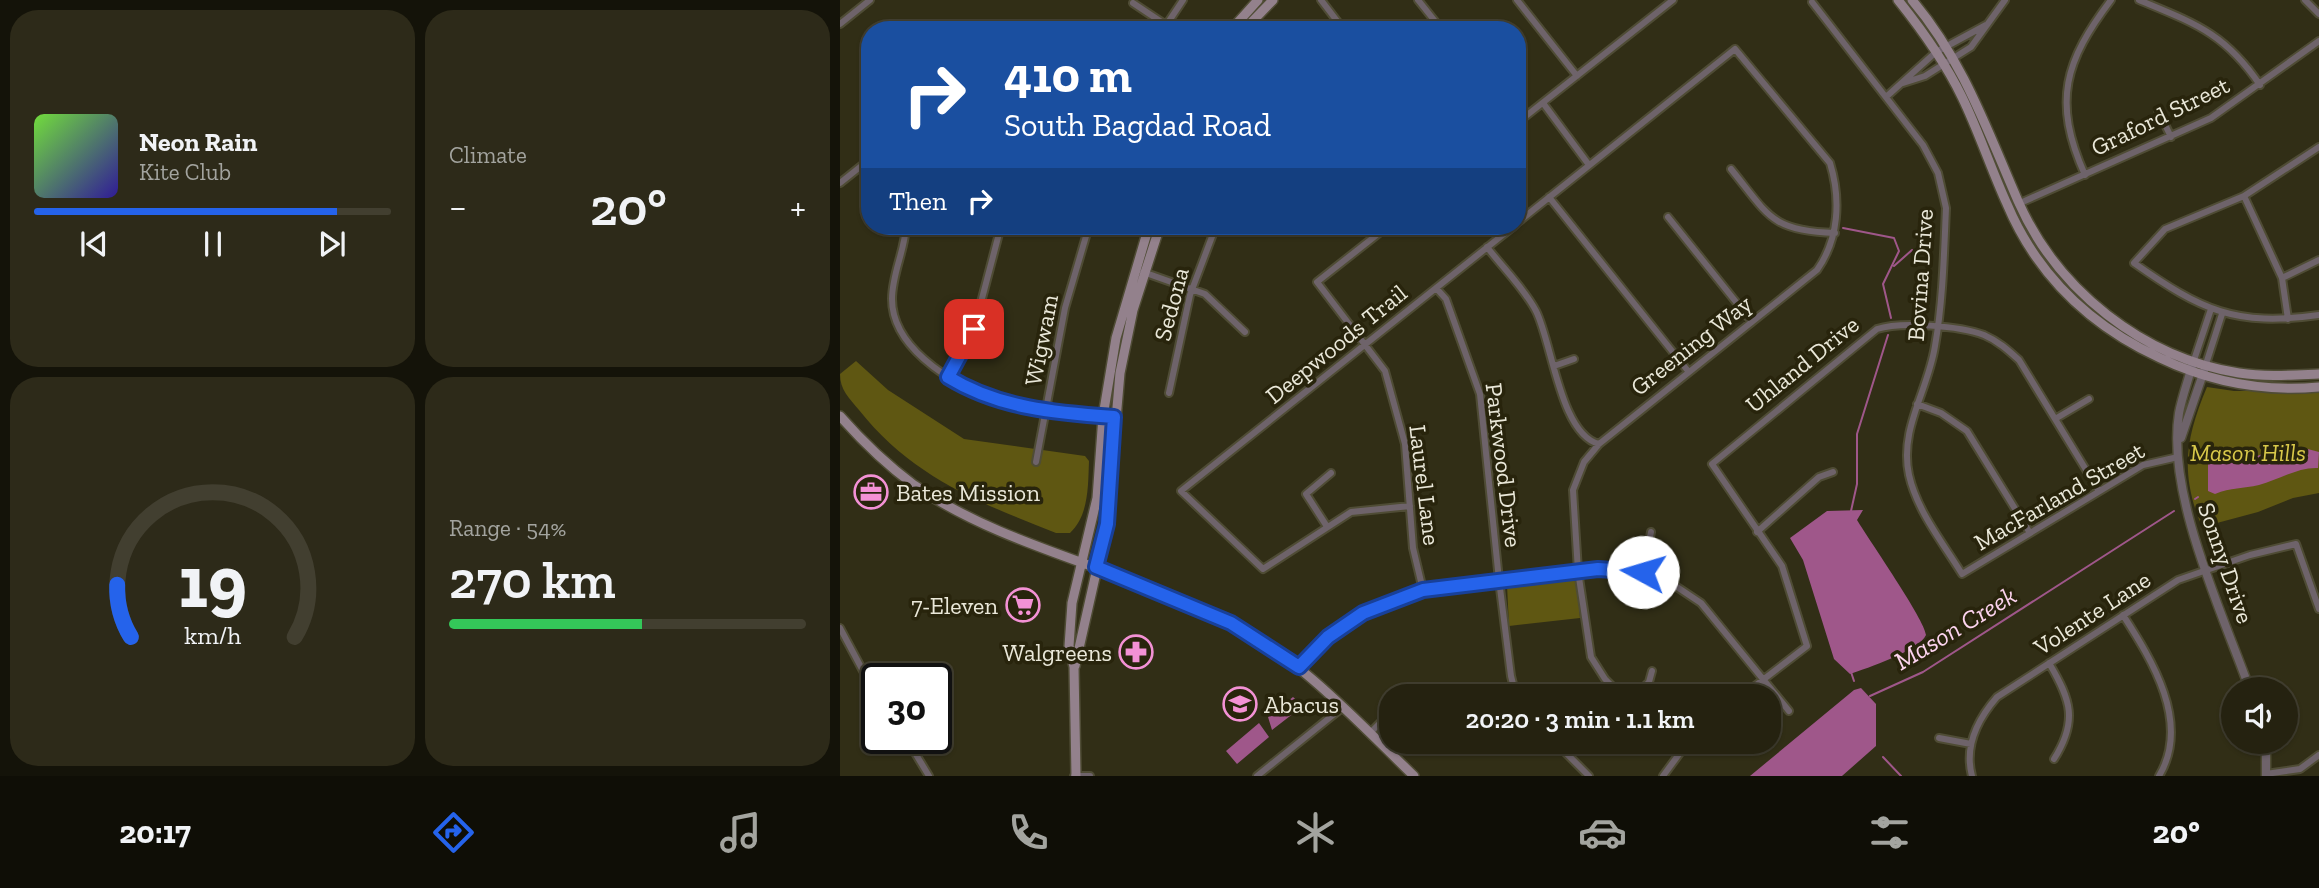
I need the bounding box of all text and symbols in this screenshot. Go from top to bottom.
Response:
text: 410 m [1004,46,1132,105]
icon: right [889,49,980,140]
street label: Graford Street [2086,70,2234,162]
text: South Bagdad Road [1004,106,1271,144]
text: Neon Rain [139,126,257,158]
text: Climate [449,141,527,169]
text: Kite Club [139,158,231,186]
text: 20° [590,176,667,238]
icon: right [961,182,999,220]
text: − [449,184,467,230]
text: + [790,184,806,230]
text: Then [889,185,947,217]
street label: Bovina Drive [1901,208,1939,342]
icon: previous [75,225,113,263]
icon: pause [194,225,232,263]
icon: next [313,225,351,263]
street label: Sedona [1147,264,1195,344]
street label: Deepwoods Trail [1260,278,1412,410]
street label: Greening Way [1625,288,1758,401]
street label: Wigwam [1018,292,1064,388]
pin [944,299,1004,359]
street label: Uhland Drive [1739,309,1865,419]
icon: arrive [955,310,993,348]
street label: Parkwood Drive [1480,381,1528,549]
street label: Laurel Lane [1403,423,1447,547]
street label: MacFarland Street [1969,436,2149,556]
park label: Mason Hills [2190,438,2306,467]
office icon: Bates Mission [852,473,890,511]
place label: Bates Mission [896,478,1040,507]
street label: Sonny Drive [2192,499,2260,627]
text: Range · 54% [449,514,566,542]
position arrow [1606,535,1680,609]
text: 19 [178,539,247,627]
text: 270 km [449,549,616,611]
street label: Volente Lane [2027,565,2156,662]
water label: Mason Creek [1888,579,2022,677]
supermarket icon: 7-Eleven [1004,586,1042,624]
place label: 7-Eleven [911,591,998,620]
text: km/h [184,620,241,650]
pharmacy icon: Walgreens [1117,633,1155,671]
place label: Walgreens [1003,638,1112,667]
speed limit sign: 30 [861,663,952,754]
map controls [2221,677,2298,754]
button: sound [2221,677,2298,754]
school or university icon: Abacus [1221,685,1259,723]
place label: Abacus [1264,690,1339,719]
text: 20:20 · 3 min · 1.1 km [1466,703,1694,735]
icon: directions [429,808,478,857]
icon: music [716,808,765,857]
icon: phone [1004,808,1053,857]
icon: climate [1291,808,1340,857]
icon: car [1578,808,1627,857]
icon: filters [1865,808,1914,857]
text: 20:17 [119,813,191,851]
text: 20° [2153,813,2200,851]

